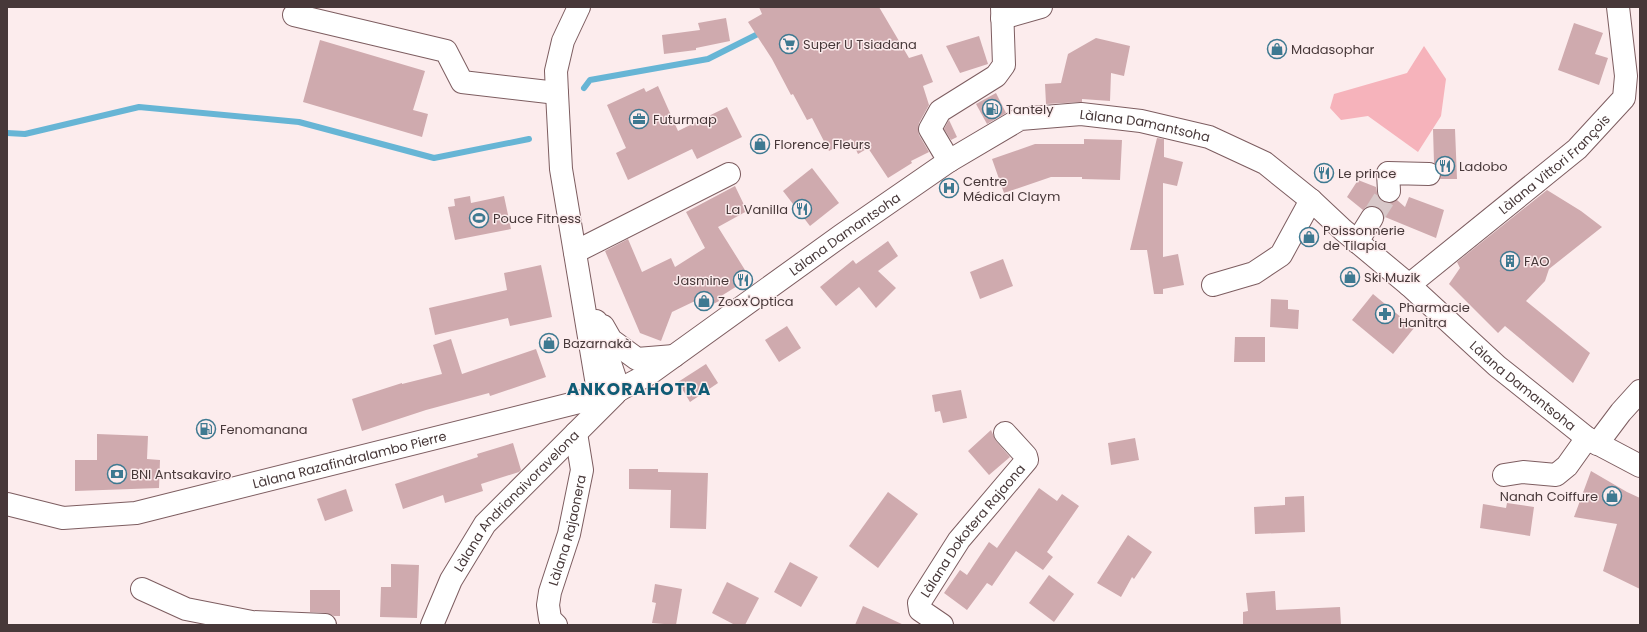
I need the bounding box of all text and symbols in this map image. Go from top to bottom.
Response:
supermarket icon: Super U Tsiadana [778,33,800,55]
place label: Super U Tsiadana [803,35,917,54]
shop icon: Madasophar [1266,38,1288,60]
place label: Madasophar [1291,40,1375,59]
fuel station icon: Tantely [981,98,1003,120]
place label: Tantely [1006,100,1054,119]
street label: Làlana Damantsoha [1079,105,1212,147]
office icon: Futurmap [628,108,650,130]
place label: Futurmap [653,110,717,129]
street label: Làlana Vittori François [1495,110,1615,219]
shop icon: Florence Fleurs [749,133,771,155]
place label: Florence Fleurs [774,135,871,154]
restaurant icon: Ladobo [1434,155,1456,177]
place label: Ladobo [1459,157,1508,176]
restaurant icon: Le prince [1313,162,1335,184]
place label: Le prince [1338,164,1396,183]
place label: Centre Médical Claym [963,172,1060,206]
hospital icon: Centre Médical Claym [938,177,960,199]
street label: Làlana Damantsoha [785,188,904,280]
restaurant icon: La Vanilla [791,198,813,220]
place label: La Vanilla [726,200,788,219]
sports icon: Pouce Fitness [468,207,490,229]
place label: Pouce Fitness [493,209,581,228]
place label: Poissonnerie de Tilapia [1323,221,1405,255]
shop icon: Poissonnerie de Tilapia [1298,226,1320,248]
building icon: FAO [1499,250,1521,272]
place label: FAO [1524,252,1550,271]
shop icon: Ski Muzik [1339,266,1361,288]
place label: Ski Muzik [1364,268,1421,287]
restaurant icon: Jasmine [732,269,754,291]
place label: Jasmine [674,271,729,290]
shop icon: Zoox'Optica [693,290,715,312]
place label: Zoox'Optica [718,292,794,311]
place label: Pharmacie Hanitra [1399,298,1470,332]
pharmacy icon: Pharmacie Hanitra [1374,303,1396,325]
shop icon: Bazarnakà [538,332,560,354]
place label: Bazarnakà [563,334,632,353]
street label: Làlana Damantsoha [1465,337,1580,436]
district label: ANKORAHOTRA [567,377,711,401]
fuel station icon: Fenomanana [195,418,217,440]
place label: Fenomanana [220,420,308,439]
street label: Làlana Andrianaivoravelona [449,426,584,575]
street label: Làlana Razafindralambo Pierre [251,427,449,493]
street label: Làlana Dokotera Rajaona [916,460,1030,601]
bank icon: BNI Antsakaviro [106,463,128,485]
place label: BNI Antsakaviro [131,465,231,484]
street label: Làlana Rajaonera [544,473,591,588]
shop icon: Nanah Coiffure [1601,485,1623,507]
place label: Nanah Coiffure [1500,487,1598,506]

